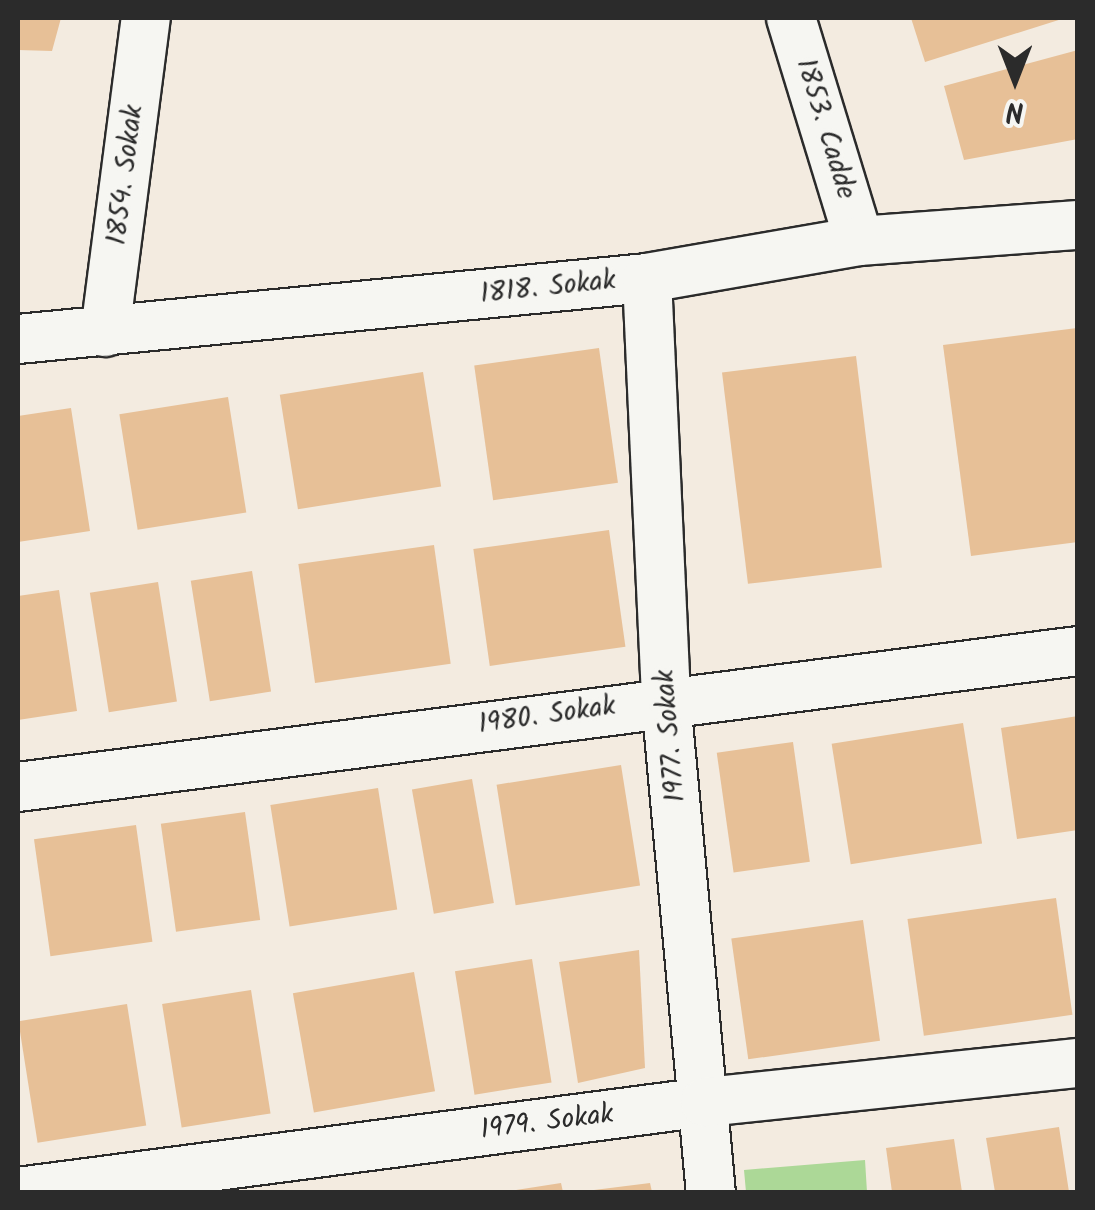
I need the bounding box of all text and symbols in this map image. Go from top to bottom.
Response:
north arrow [965,30,1065,130]
street label: 1853. Cadde [788,55,862,203]
text: N [1006,88,1024,133]
street label: 1854. Sokak [101,103,151,247]
street label: 1818. Sokak [479,264,617,312]
street label: 1977. Sokak [648,668,694,804]
street label: 1980. Sokak [476,690,618,742]
street label: 1979. Sokak [479,1098,615,1148]

